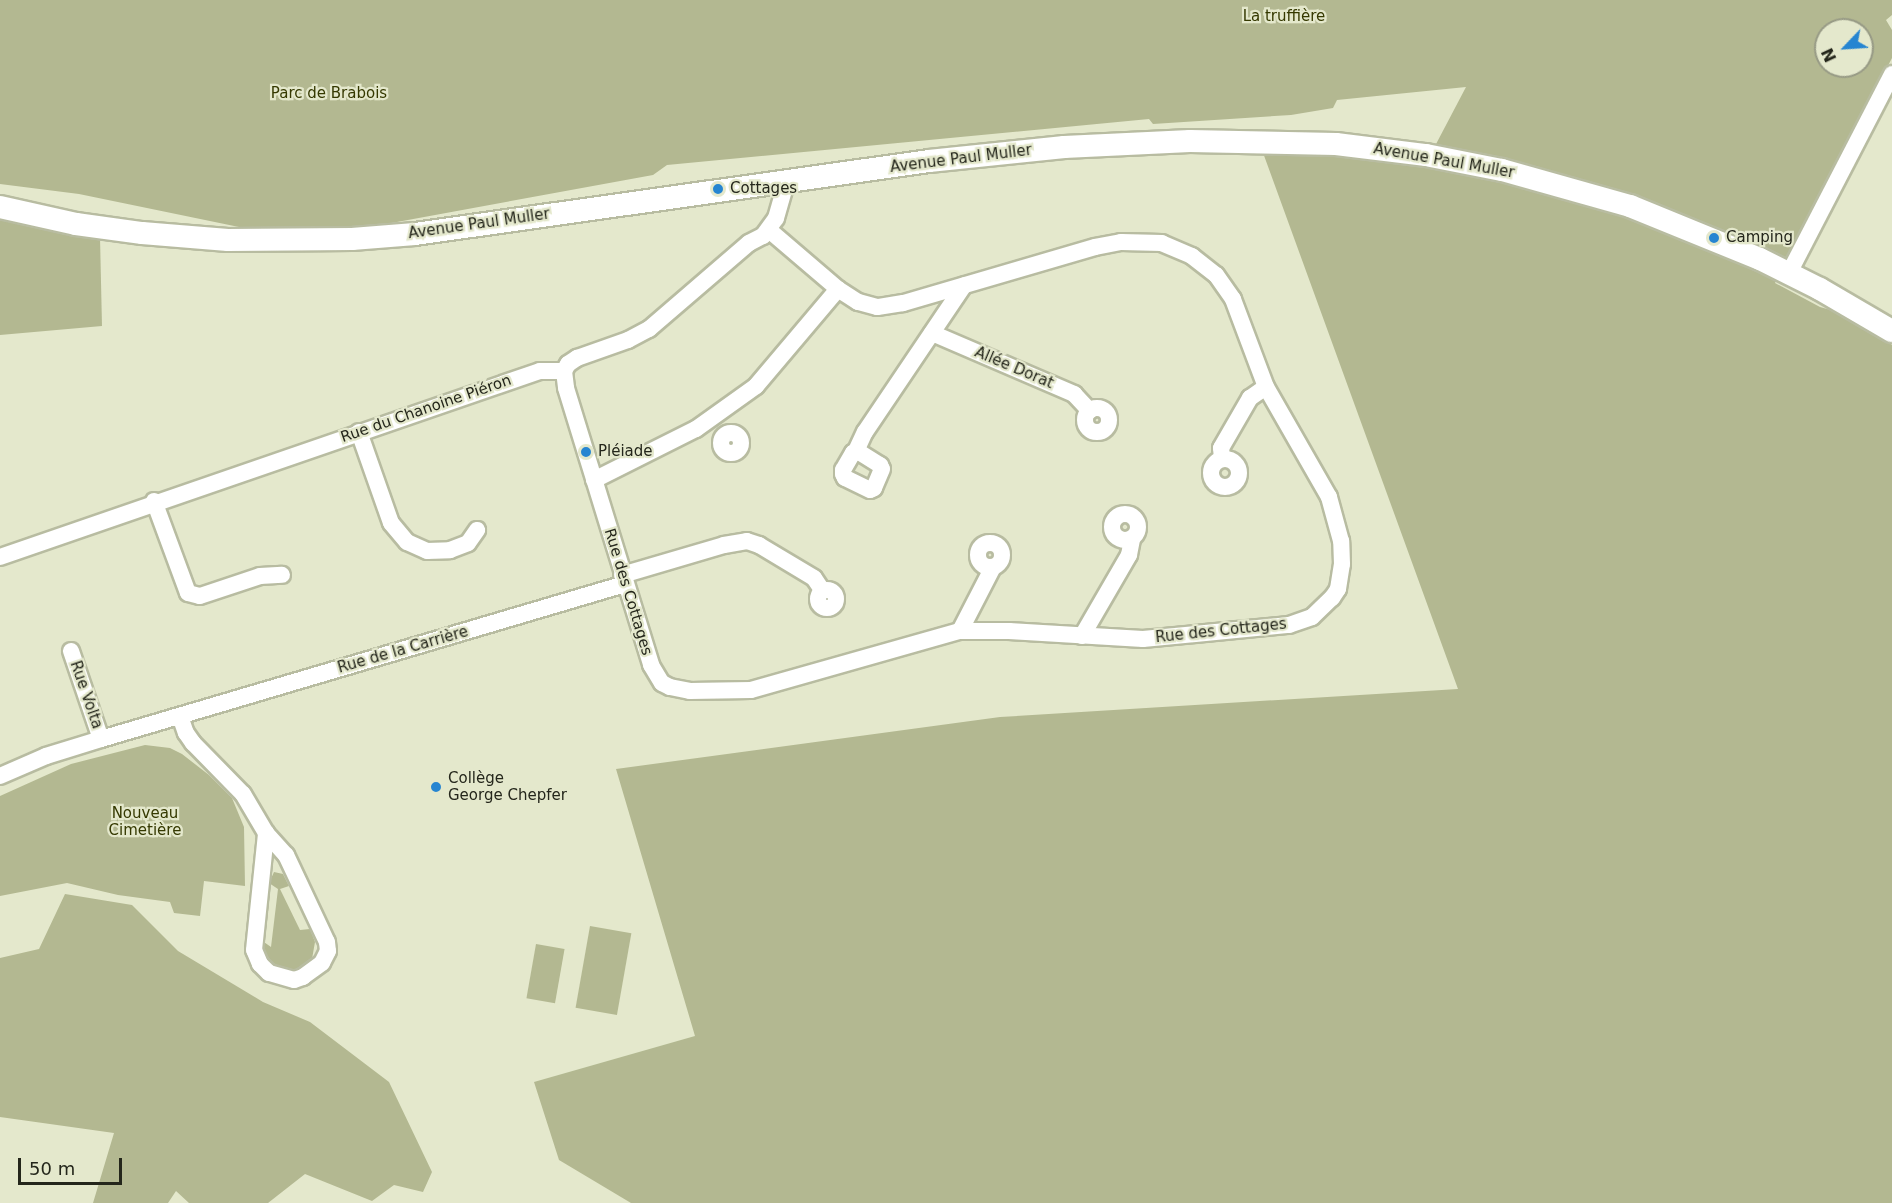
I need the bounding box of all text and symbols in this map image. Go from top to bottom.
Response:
park label: La truffière [1243,8,1325,26]
north arrow [1814,18,1874,78]
text: N [1818,45,1840,65]
park label: Parc de Brabois [271,85,387,103]
street label: Avenue Paul Muller [1372,140,1516,182]
street label: Avenue Paul Muller [889,141,1033,177]
place label: Cottages [730,180,797,198]
marker: Cottages [711,182,725,196]
street label: Avenue Paul Muller [407,205,551,243]
place label: Camping [1726,229,1793,247]
marker: Camping [1707,231,1721,245]
street label: Allée Dorat [972,343,1056,393]
street label: Rue du Chanoine Piéron [338,371,514,447]
place label: Pléiade [598,443,653,461]
marker: Pléiade [579,445,593,459]
street label: Rue des Cottages [600,526,656,658]
street label: Rue des Cottages [1155,615,1287,647]
street label: Rue de la Carrière [336,623,470,677]
street label: Rue Volta [66,659,106,731]
place label: Collège George Chepfer [448,769,567,804]
marker: Collège George Chepfer [429,780,443,794]
park label: Nouveau Cimetière [109,804,181,839]
scale bar [21,1146,124,1184]
text: 50 m [29,1158,75,1179]

